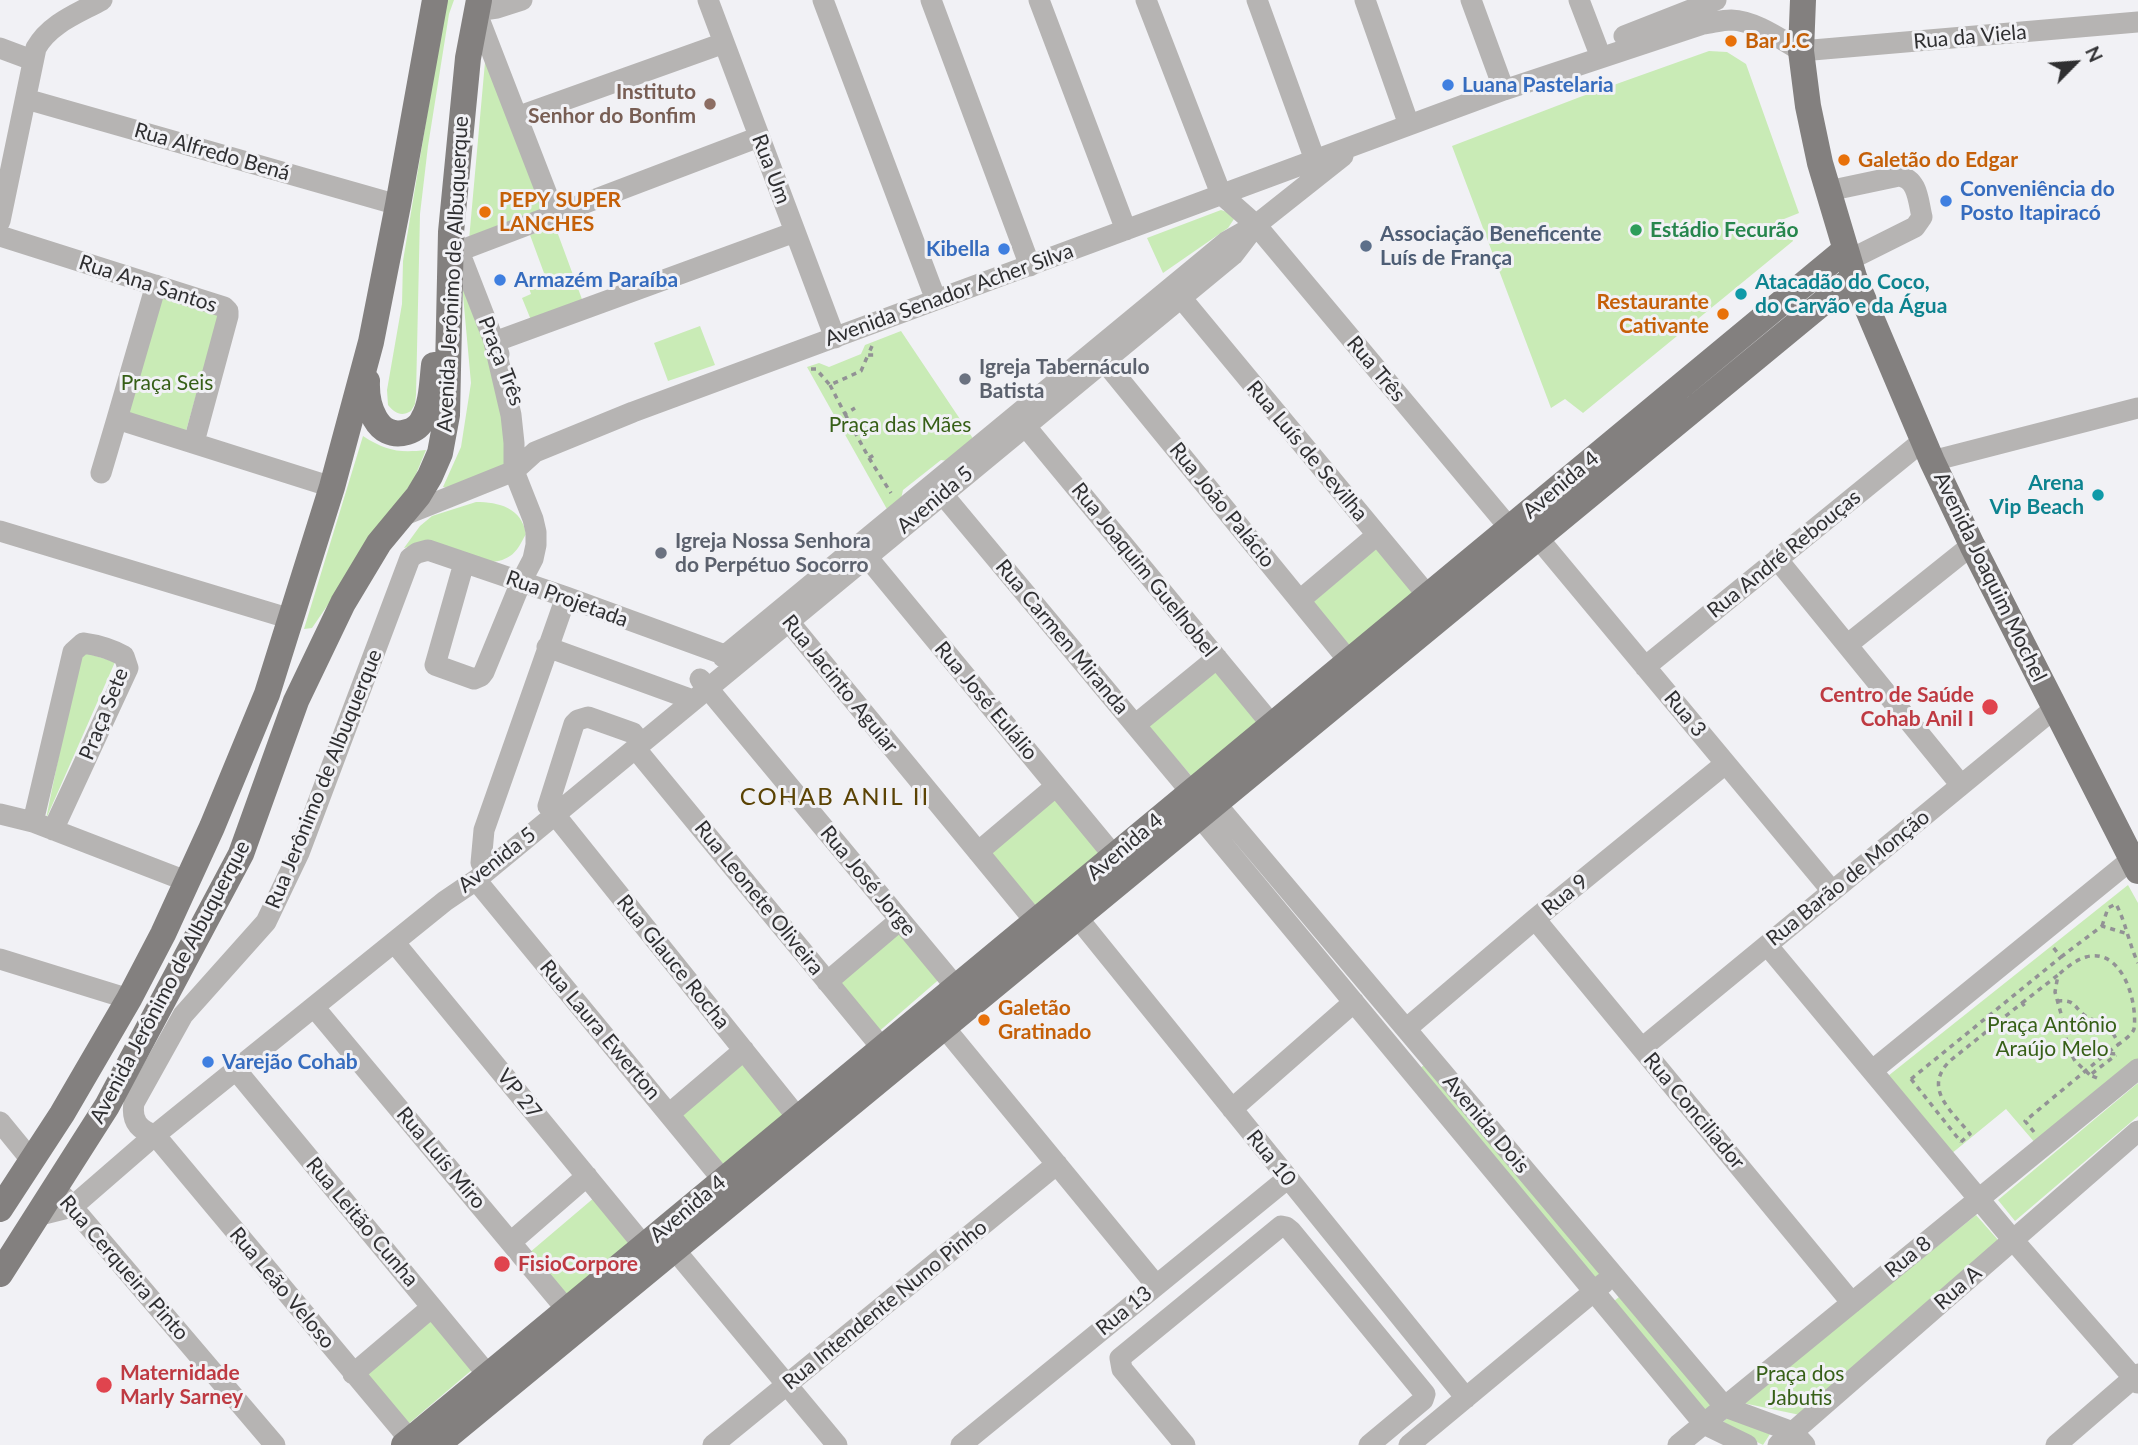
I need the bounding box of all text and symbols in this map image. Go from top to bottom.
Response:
street label: Rua da Viela [1912,19,2028,55]
place label: Bar J.C [1745,28,1810,54]
north arrow [2040,28,2110,98]
marker: Bar J.C [1723,33,1739,49]
text: N [2081,42,2108,65]
place label: Luana Pastelaria [1462,72,1614,98]
marker: Luana Pastelaria [1440,77,1456,93]
place label: Instituto Senhor do Bonfim [528,79,696,129]
marker: Instituto Senhor do Bonfim [702,96,718,112]
street label: Avenida Jerônimo de Albuquerque [432,115,474,433]
street label: Rua Alfredo Bená [131,118,293,186]
street label: Rua Um [746,131,796,207]
place label: Galetão do Edgar [1858,147,2018,173]
marker: Galetão do Edgar [1836,152,1852,168]
place label: Conveniência do Posto Itapiracó [1960,176,2115,226]
place label: PEPY SUPER LANCHES [499,187,621,237]
marker: Conveniência do Posto Itapiracó [1938,193,1954,209]
marker: PEPY SUPER LANCHES [477,204,493,220]
place label: Estádio Fecurão [1650,217,1799,243]
place label: Associação Beneficente Luís de França [1380,221,1601,271]
marker: Estádio Fecurão [1628,222,1644,238]
place label: Kibella [926,236,990,262]
street label: Avenida Senador Acher Silva [821,238,1077,352]
marker: Associação Beneficente Luís de França [1358,238,1374,254]
marker: Kibella [996,241,1012,257]
street label: Rua Ana Santos [76,250,220,318]
place label: Armazém Paraíba [514,267,678,293]
place label: Atacadão do Coco, do Carvão e da Água [1755,269,1947,319]
marker: Armazém Paraíba [492,272,508,288]
marker: Atacadão do Coco, do Carvão e da Água [1733,286,1749,302]
place label: Restaurante Cativante [1596,289,1709,339]
marker: Restaurante Cativante [1715,306,1731,322]
street label: Praça Três [472,313,530,409]
street label: Rua Três [1341,331,1411,407]
place label: Igreja Tabernáculo Batista [979,354,1149,404]
park label: Praça Seis [121,370,213,396]
marker: Igreja Tabernáculo Batista [957,371,973,387]
street label: Rua Luís de Sevilha [1241,376,1373,526]
park label: Praça das Mães [829,412,971,438]
street label: Rua João Palácio [1164,437,1280,573]
street label: Avenida 4 [1518,446,1604,524]
street label: Avenida 5 [892,461,978,539]
street label: Avenida Joaquim Mochel [1928,468,2052,686]
place label: Arena Vip Beach [1990,470,2084,520]
street label: Rua Joaquim Guelhobel [1066,478,1222,662]
street label: Rua André Rebouças [1702,484,1866,624]
marker: Arena Vip Beach [2090,487,2106,503]
place label: Igreja Nossa Senhora do Perpétuo Socorro [675,528,871,578]
marker: Igreja Nossa Senhora do Perpétuo Socorro [653,545,669,561]
street label: Rua Carmen Miranda [990,555,1134,719]
street label: Rua Projetada [503,565,631,633]
street label: Rua Jacinto Aguiar [777,610,903,758]
street label: Rua José Eulálio [929,637,1043,765]
street label: Rua Jerônimo de Albuquerque [260,646,388,912]
street label: Praça Sete [74,664,134,764]
place label: Centro de Saúde Cohab Anil I [1820,682,1974,732]
street label: Rua 3 [1658,686,1712,742]
marker: Centro de Saúde Cohab Anil I [1980,697,2000,717]
district label: COHAB ANIL II [741,783,929,811]
street label: Rua Barão de Monção [1761,804,1935,952]
street label: Avenida 4 [1082,808,1168,886]
street label: Rua Leonete Oliveira [689,816,829,980]
street label: Rua José Jorge [815,821,921,941]
street label: Avenida 5 [453,822,541,898]
street label: Avenida Jerônimo de Albuquerque [85,836,255,1128]
street label: Rua 9 [1537,869,1593,921]
street label: Rua Glauce Rocha [611,890,735,1034]
street label: Rua Laura Ewerton [534,955,666,1105]
place label: Galetão Gratinado [998,995,1091,1045]
marker: Galetão Gratinado [976,1012,992,1028]
park label: Praça Antônio Araújo Melo [1987,1012,2117,1062]
street label: Rua Conciliador [1638,1048,1750,1174]
place label: Varejão Cohab [222,1049,358,1075]
marker: Varejão Cohab [200,1054,216,1070]
street label: VP 27 [491,1064,547,1124]
street label: Avenida Dois [1437,1069,1535,1179]
street label: Rua Luís Miro [391,1102,491,1214]
street label: Rua 10 [1241,1125,1301,1191]
street label: Rua Leitão Cunha [301,1152,423,1292]
street label: Avenida 4 [645,1170,731,1248]
street label: Rua Cerqueira Pinto [54,1190,194,1346]
street label: Rua Intendente Nuno Pinho [778,1215,992,1395]
street label: Rua Leão Veloso [224,1222,340,1354]
street label: Rua 8 [1880,1231,1936,1283]
place label: FisioCorpore [518,1251,638,1277]
marker: FisioCorpore [492,1254,512,1274]
street label: Rua A [1929,1261,1987,1315]
street label: Rua 13 [1091,1281,1157,1341]
place label: Maternidade Marly Sarney [120,1360,243,1410]
park label: Praça dos Jabutis [1756,1361,1844,1411]
marker: Maternidade Marly Sarney [94,1375,114,1395]

